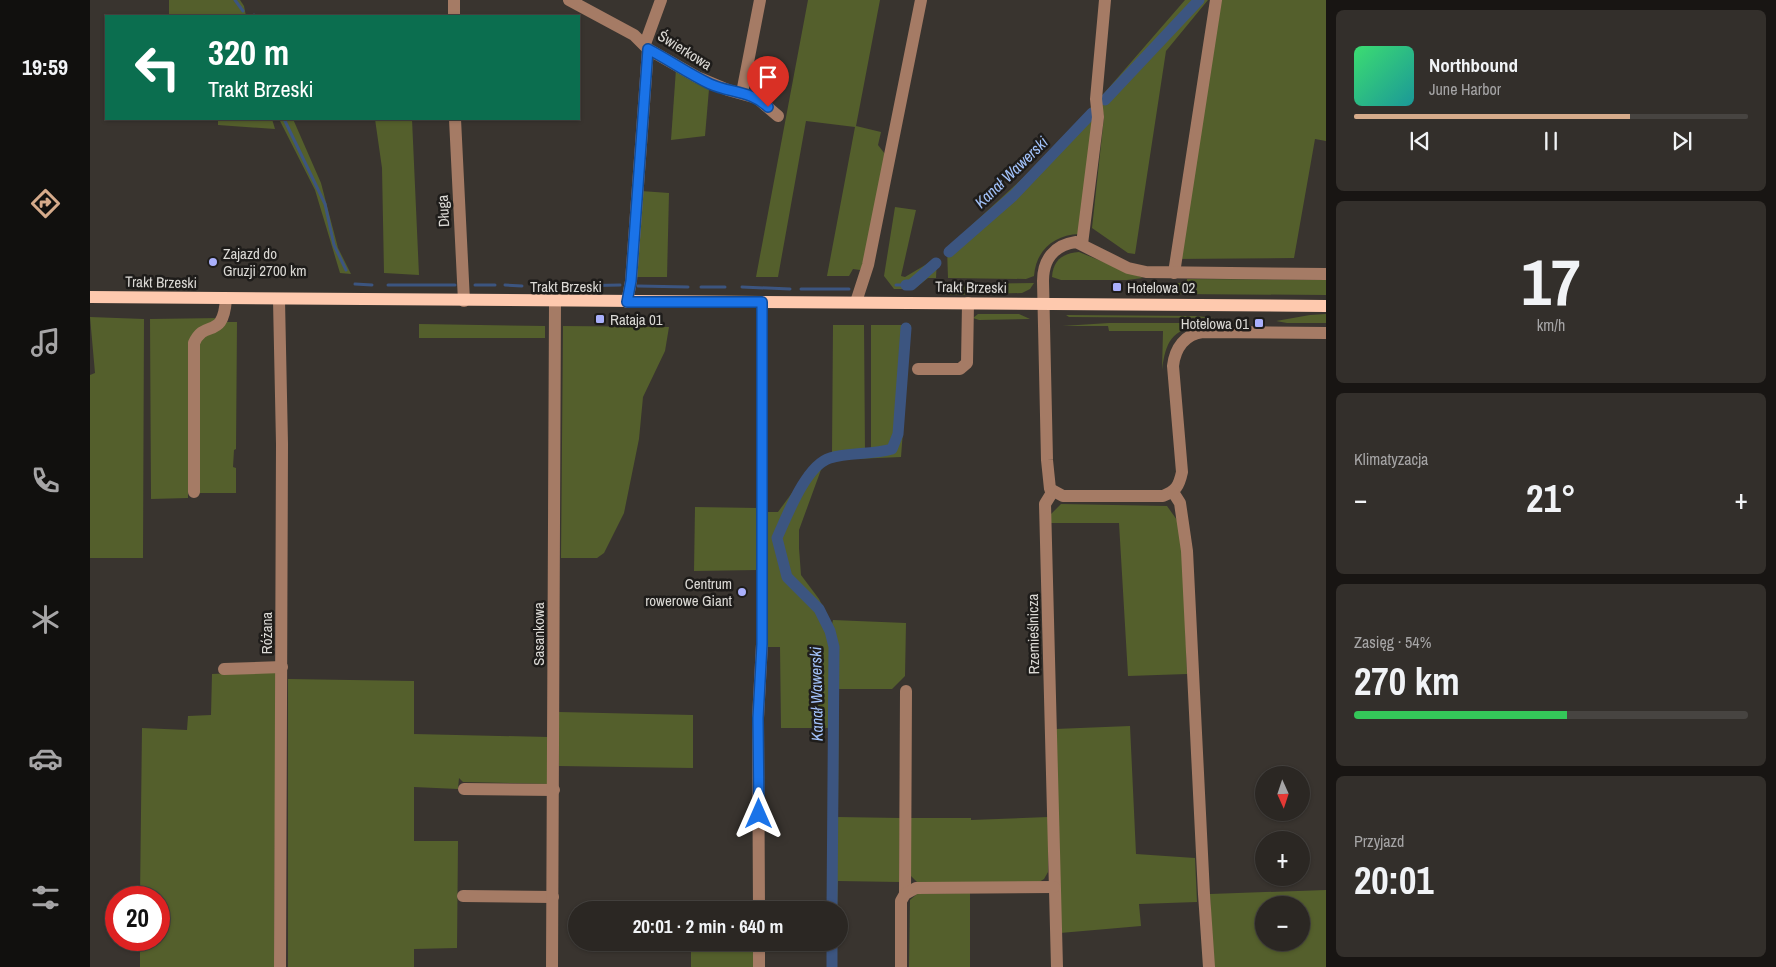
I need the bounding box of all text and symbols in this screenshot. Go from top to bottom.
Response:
street label: Świerkowa [654,25,716,75]
text: 320 m [208,29,289,76]
icon: left [125,35,190,100]
text: 19:59 [22,52,68,82]
text: Northbound [1429,52,1518,78]
pin [747,56,789,107]
icon: arrive [754,63,782,91]
text: Trakt Brzeski [208,74,314,104]
text: June Harbor [1429,78,1501,100]
icon: previous [1406,127,1434,155]
icon: pause [1537,127,1565,155]
icon: next [1668,127,1696,155]
water label: Kanał Wawerski [969,131,1053,213]
icon: directions [28,186,63,221]
street label: Długa [432,194,454,228]
text: 17 [1521,238,1581,325]
place label: Zajazd do Gruzji 2700 km [223,243,306,281]
marker: Zajazd do Gruzji 2700 km [207,256,219,268]
street label: Trakt Brzeski [125,271,197,293]
street label: Trakt Brzeski [530,276,602,297]
street label: Trakt Brzeski [935,276,1007,298]
place label: Hotelowa 02 [1127,277,1196,298]
marker: Hotelowa 02 [1111,281,1123,293]
place label: Rataja 01 [610,309,663,330]
marker: Rataja 01 [594,313,606,325]
place label: Hotelowa 01 [1181,313,1249,334]
text: km/h [1537,314,1565,336]
marker: Hotelowa 01 [1253,317,1265,329]
icon: music [28,325,63,360]
text: Klimatyzacja [1354,448,1428,470]
icon: phone [28,463,63,498]
text: 21° [1526,473,1576,524]
text: − [1354,480,1367,518]
text: + [1735,480,1748,518]
place label: Centrum rowerowe Giant [645,573,733,611]
marker: Centrum rowerowe Giant [736,586,748,598]
street label: Rzemieślnicza [1022,593,1044,675]
icon: climate [28,602,63,637]
street label: Sasankowa [528,602,549,666]
street label: Różana [256,612,277,654]
text: Zasięg · 54% [1354,631,1431,653]
water label: Kanał Wawerski [804,646,828,741]
text: 270 km [1354,656,1460,707]
icon: car [28,741,63,776]
north arrow [1255,766,1310,821]
map controls [1255,766,1310,951]
position arrow [732,787,784,839]
text: Przyjazd [1354,830,1404,852]
button: + [1255,831,1310,886]
text: 20:01 [1354,855,1434,906]
icon: filters [28,880,63,915]
speed limit sign: 20 [105,886,170,951]
button: − [1255,896,1310,951]
text: 20:01 · 2 min · 640 m [633,913,783,939]

